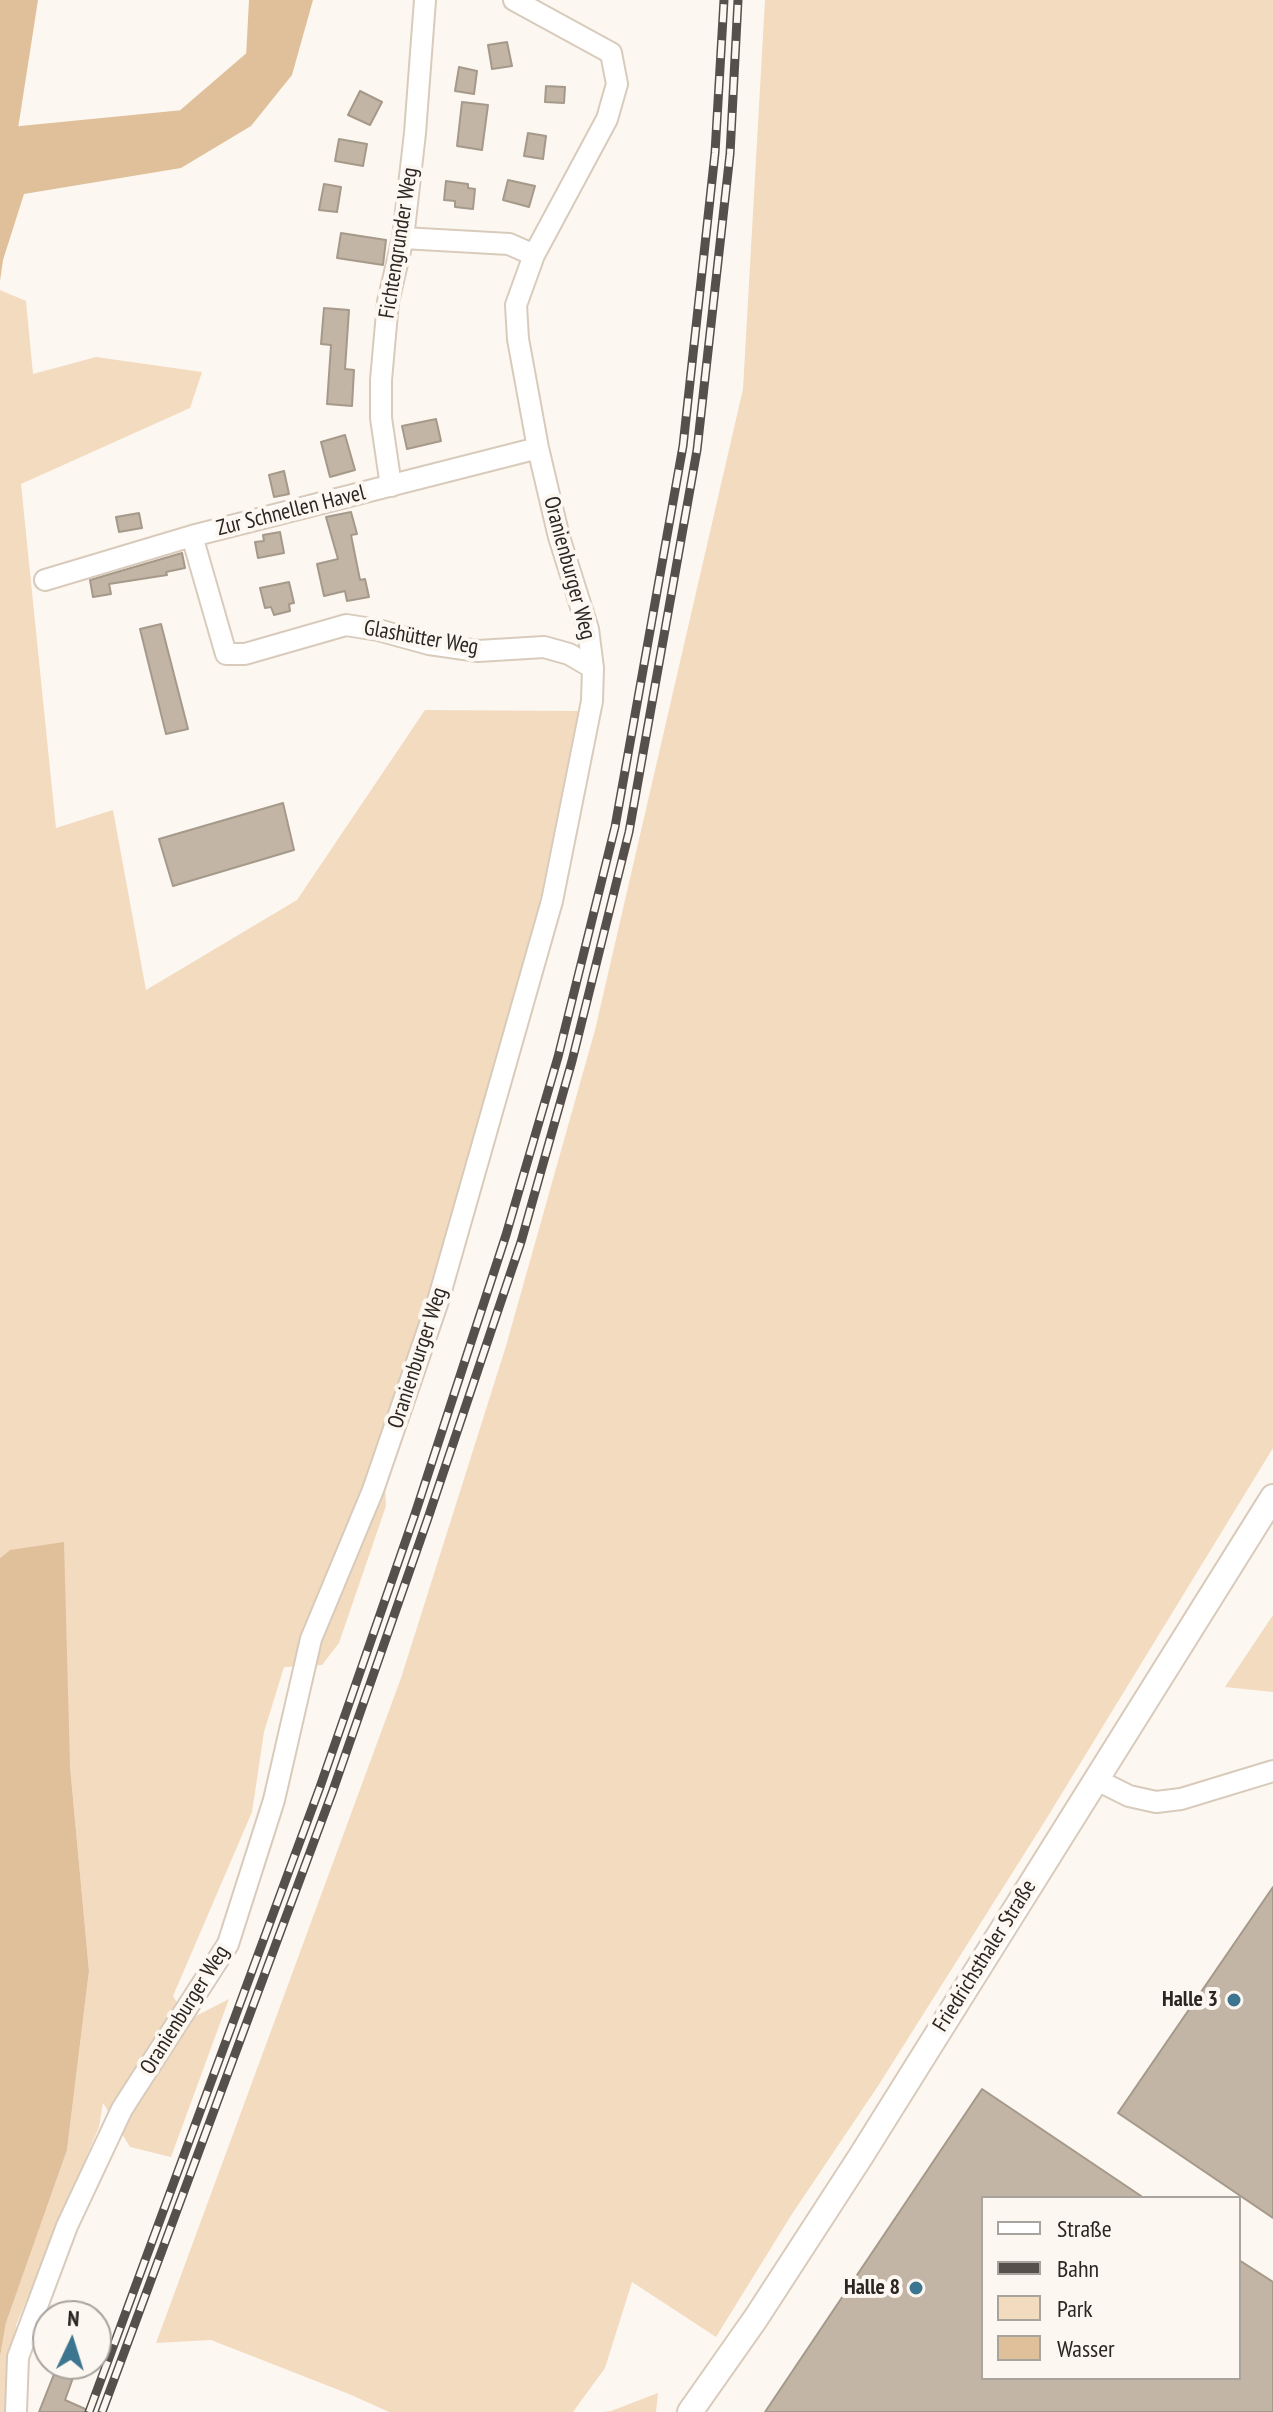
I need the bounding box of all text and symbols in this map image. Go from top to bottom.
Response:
street label: Fichtengrunder Weg [374,166,424,320]
street label: Zur Schnellen Havel [214,480,368,542]
street label: Oranienburger Weg [537,494,601,642]
street label: Glashütter Weg [362,615,480,661]
street label: Oranienburger Weg [383,1284,453,1432]
street label: Friedrichsthaler Straße [928,1875,1042,2037]
street label: Oranienburger Weg [135,1941,235,2079]
place label: Halle 3 [1162,1987,1218,2013]
marker: Halle 3 [1225,1991,1243,2009]
legend [981,2196,1241,2380]
text: Straße [1057,2213,1112,2244]
text: Bahn [1057,2253,1099,2284]
place label: Halle 8 [844,2275,900,2301]
marker: Halle 8 [907,2279,925,2297]
text: Park [1057,2293,1093,2324]
north arrow [32,2300,112,2380]
text: N [67,2304,80,2332]
text: Wasser [1057,2333,1115,2364]

